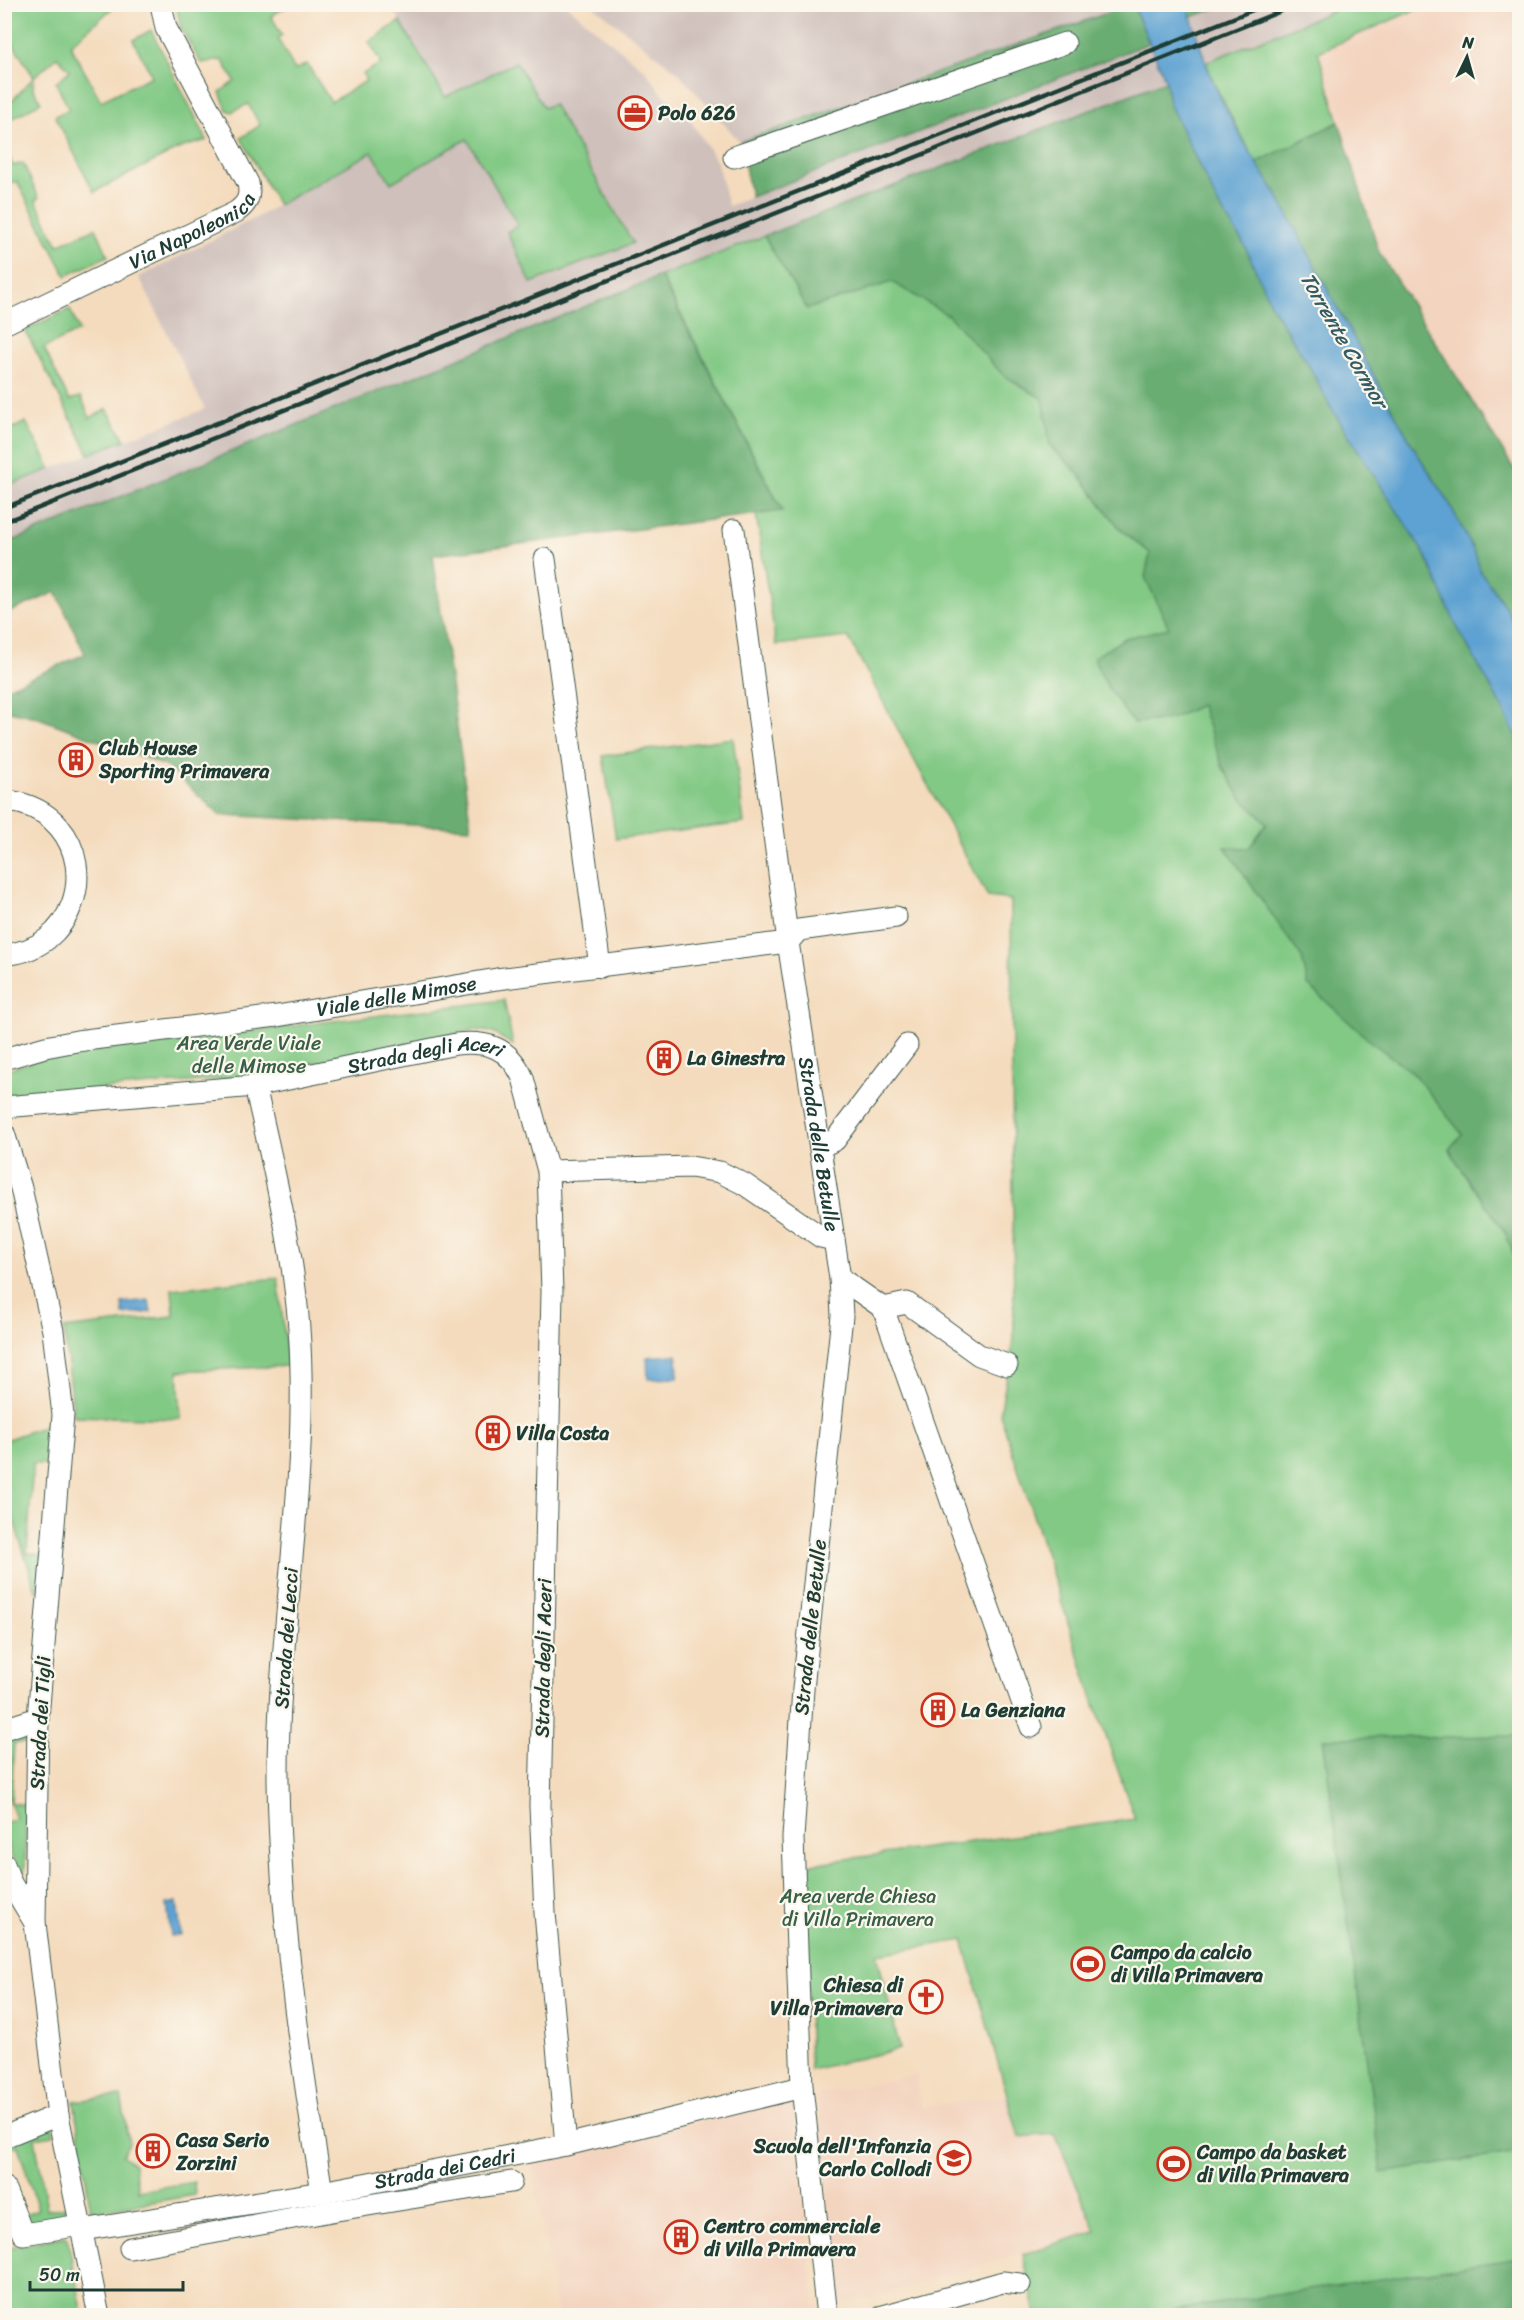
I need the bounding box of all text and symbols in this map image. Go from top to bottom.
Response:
north arrow [1437,27,1497,87]
text: N [1460,28,1476,58]
office icon: Polo 626 [617,95,653,131]
place label: Polo 626 [658,96,736,131]
street label: Via Napoleonica [123,187,266,279]
water label: Torrente Cormor [1289,264,1401,419]
place label: Club House Sporting Primavera [98,731,270,789]
building icon: Club House Sporting Primavera [58,742,94,778]
street label: Viale delle Mimose [314,966,479,1027]
park label: Area Verde Viale delle Mimose [176,1026,321,1084]
street label: Strada degli Aceri [344,1026,512,1084]
building icon: La Ginestra [646,1040,682,1076]
place label: La Ginestra [687,1041,785,1076]
street label: Strada delle Betulle [788,1054,850,1234]
building icon: Villa Costa [475,1415,511,1451]
place label: Villa Costa [516,1416,609,1451]
street label: Strada delle Betulle [784,1537,837,1717]
street label: Strada dei Lecci [264,1566,309,1710]
street label: Strada degli Aceri [525,1578,562,1738]
street label: Strada dei Tigli [20,1655,62,1791]
building icon: La Genziana [920,1692,956,1728]
place label: La Genziana [961,1693,1066,1728]
park label: Area verde Chiesa di Villa Primavera [779,1879,936,1937]
place label: Campo da calcio di Villa Primavera [1110,1935,1263,1993]
sports icon: Campo da calcio di Villa Primavera [1070,1946,1106,1982]
place label: Chiesa di Villa Primavera [770,1968,904,2026]
church icon: Chiesa di Villa Primavera [908,1979,944,2015]
place label: Casa Serio Zorzini [175,2123,270,2181]
place label: Scuola dell'Infanzia Carlo Collodi [752,2129,932,2187]
building icon: Casa Serio Zorzini [135,2133,171,2169]
place label: Campo da basket di Villa Primavera [1196,2135,1349,2193]
street label: Strada dei Cedri [371,2138,519,2200]
school or university icon: Scuola dell'Infanzia Carlo Collodi [936,2140,972,2176]
sports icon: Campo da basket di Villa Primavera [1156,2146,1192,2182]
place label: Centro commerciale di Villa Primavera [703,2209,881,2267]
building icon: Centro commerciale di Villa Primavera [663,2219,699,2255]
scale bar [30,2254,183,2292]
text: 50 m [39,2259,80,2291]

